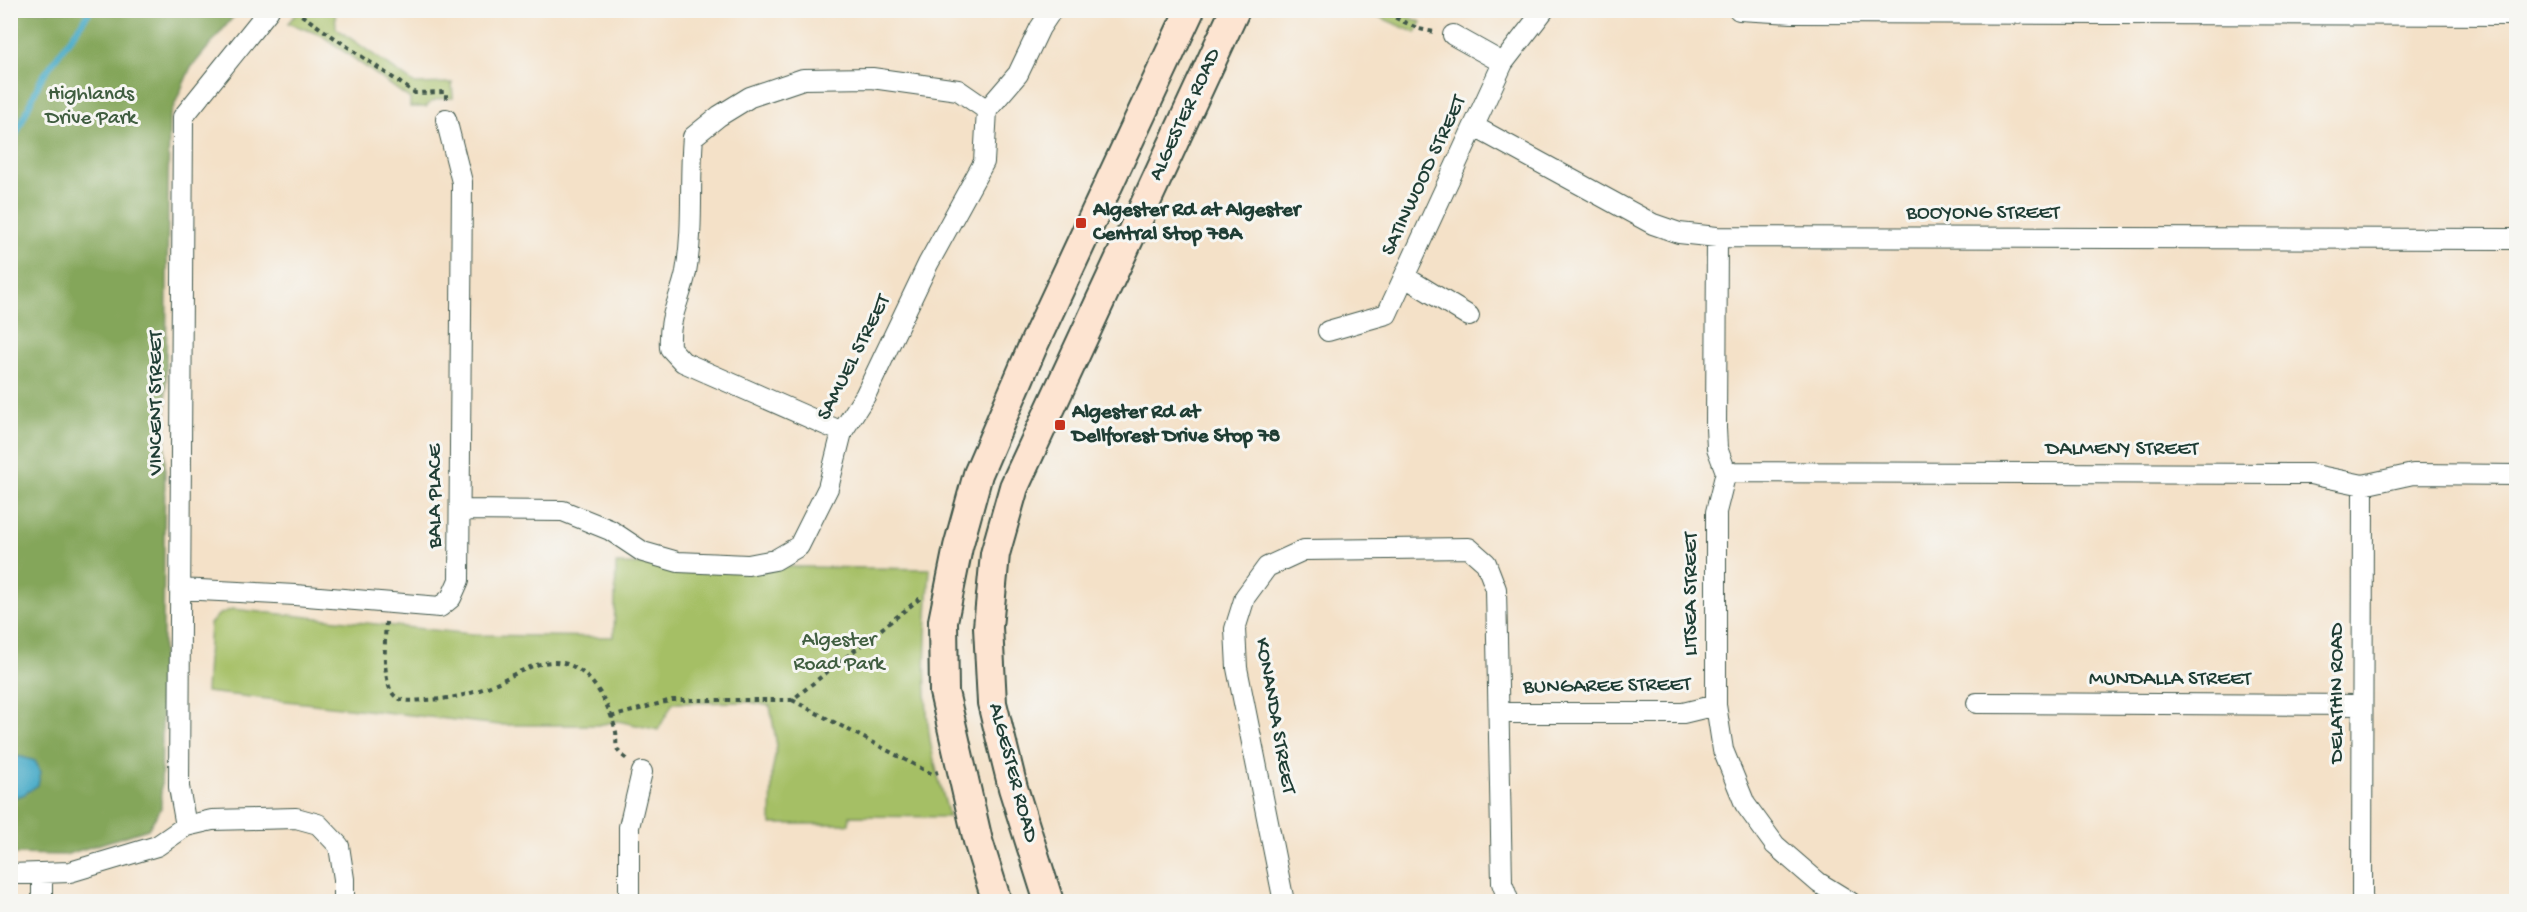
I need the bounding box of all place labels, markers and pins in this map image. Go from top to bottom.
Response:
place label: Algester Rd at Algester Central Stop 78A [1092,199,1303,248]
marker: Algester Rd at Algester Central Stop 78A [1074,216,1088,230]
place label: Algester Rd at Dellforest Drive Stop 78 [1070,401,1281,450]
marker: Algester Rd at Dellforest Drive Stop 78 [1053,418,1067,432]

